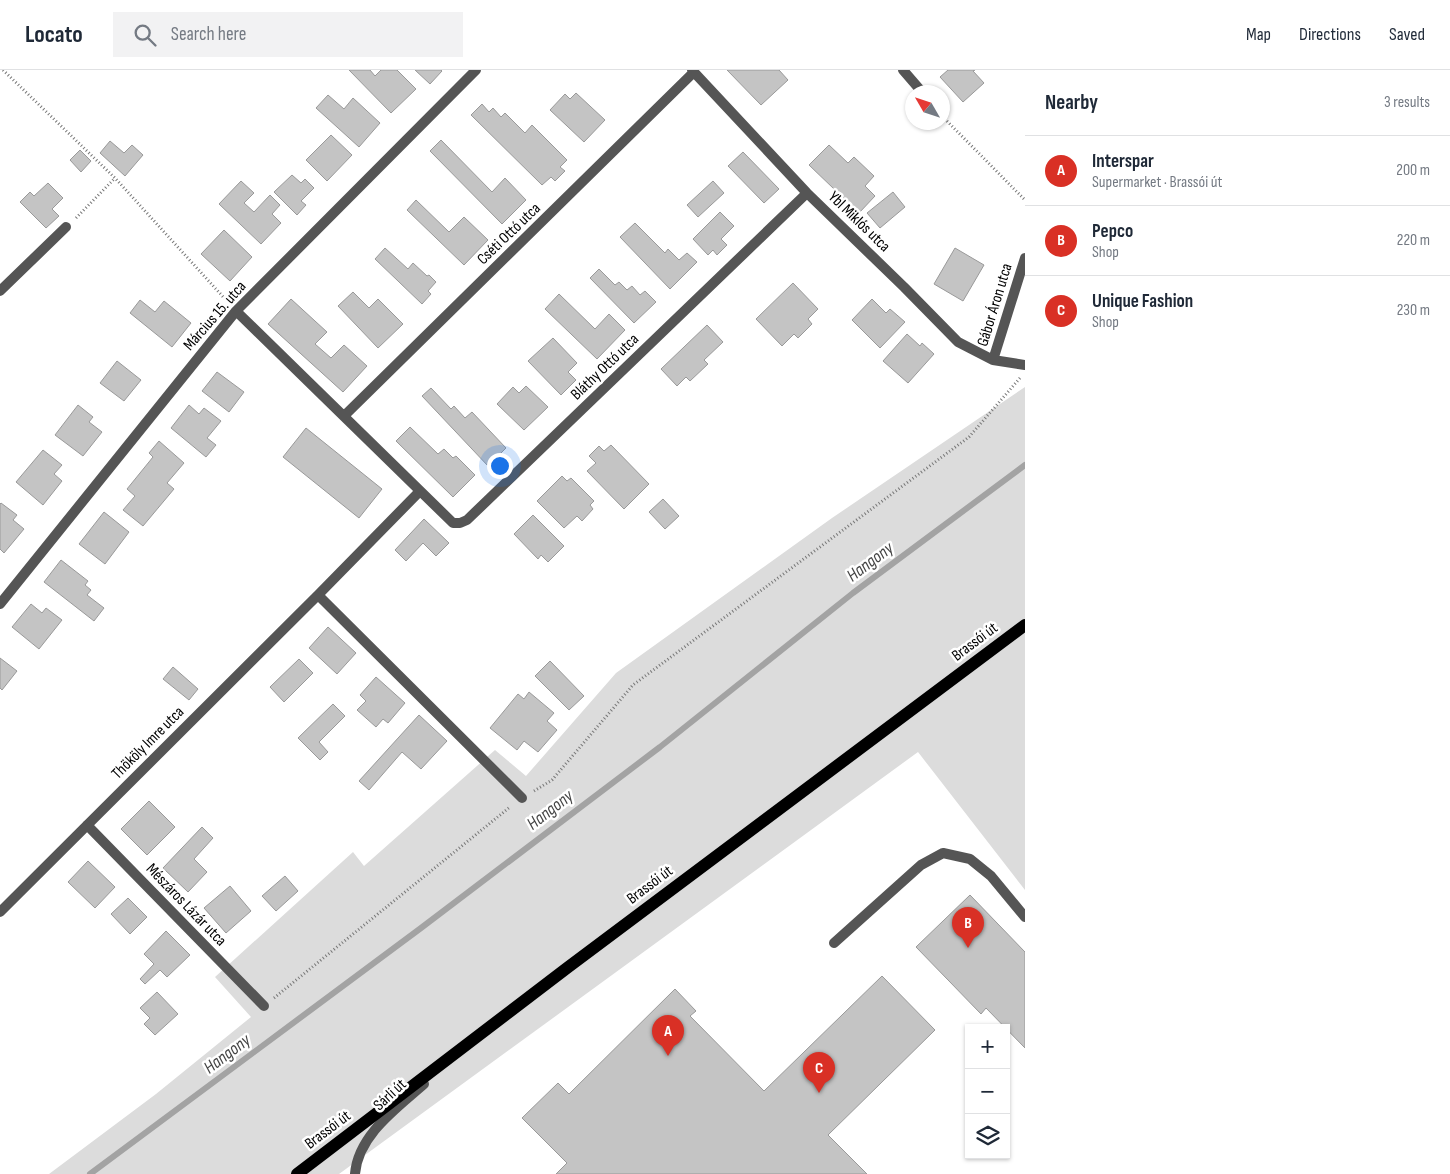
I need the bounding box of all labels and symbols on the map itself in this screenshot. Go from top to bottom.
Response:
north arrow [905,85,950,130]
street label: Ybl Miklós utca [824,188,894,256]
street label: Cséti Ottó utca [473,199,545,269]
street label: Gábor Áron utca [973,261,1017,349]
street label: Március 15. utca [180,277,250,355]
street label: Bláthy Ottó utca [567,330,643,404]
your location [487,453,513,479]
water label: Hangony [843,537,898,586]
street label: Brassói út [948,618,1002,665]
street label: Thököly Imre utca [108,703,188,783]
water label: Hangony [523,785,578,835]
street label: Mészáros Lázár utca [142,860,230,950]
street label: Brassói út [623,861,677,908]
pin: B [952,907,984,948]
pin: A [652,1015,684,1056]
water label: Hangony [200,1029,255,1078]
pin: C [803,1052,835,1093]
street label: Sárli út [370,1075,410,1115]
street label: Brassói út [301,1106,355,1153]

